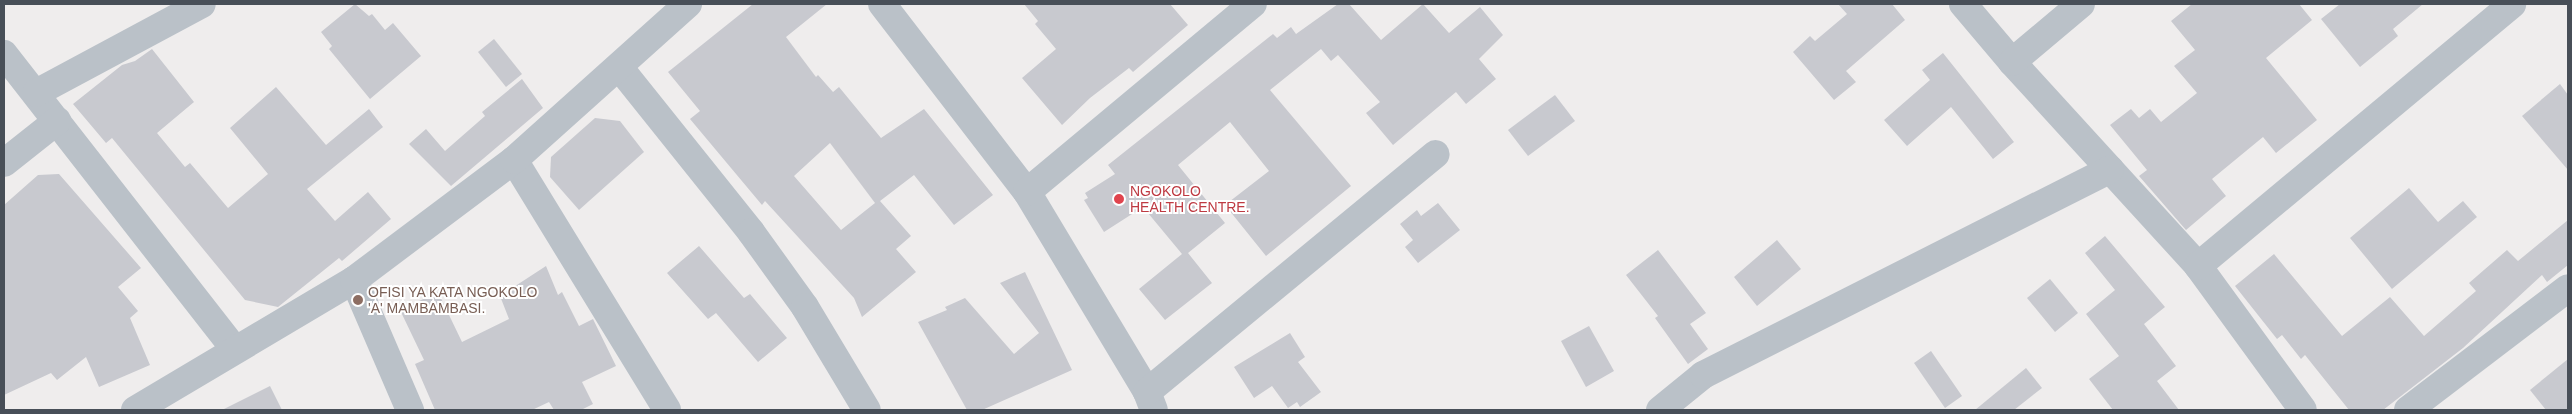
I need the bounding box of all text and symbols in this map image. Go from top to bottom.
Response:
place label: NGOKOLO HEALTH CENTRE. [1130,183,1250,216]
marker: NGOKOLO HEALTH CENTRE. [1112,192,1126,206]
place label: OFISI YA KATA NGOKOLO 'A' MAMBAMBASI. [368,284,539,316]
marker: OFISI YA KATA NGOKOLO 'A' MAMBAMBASI. [352,294,364,306]

